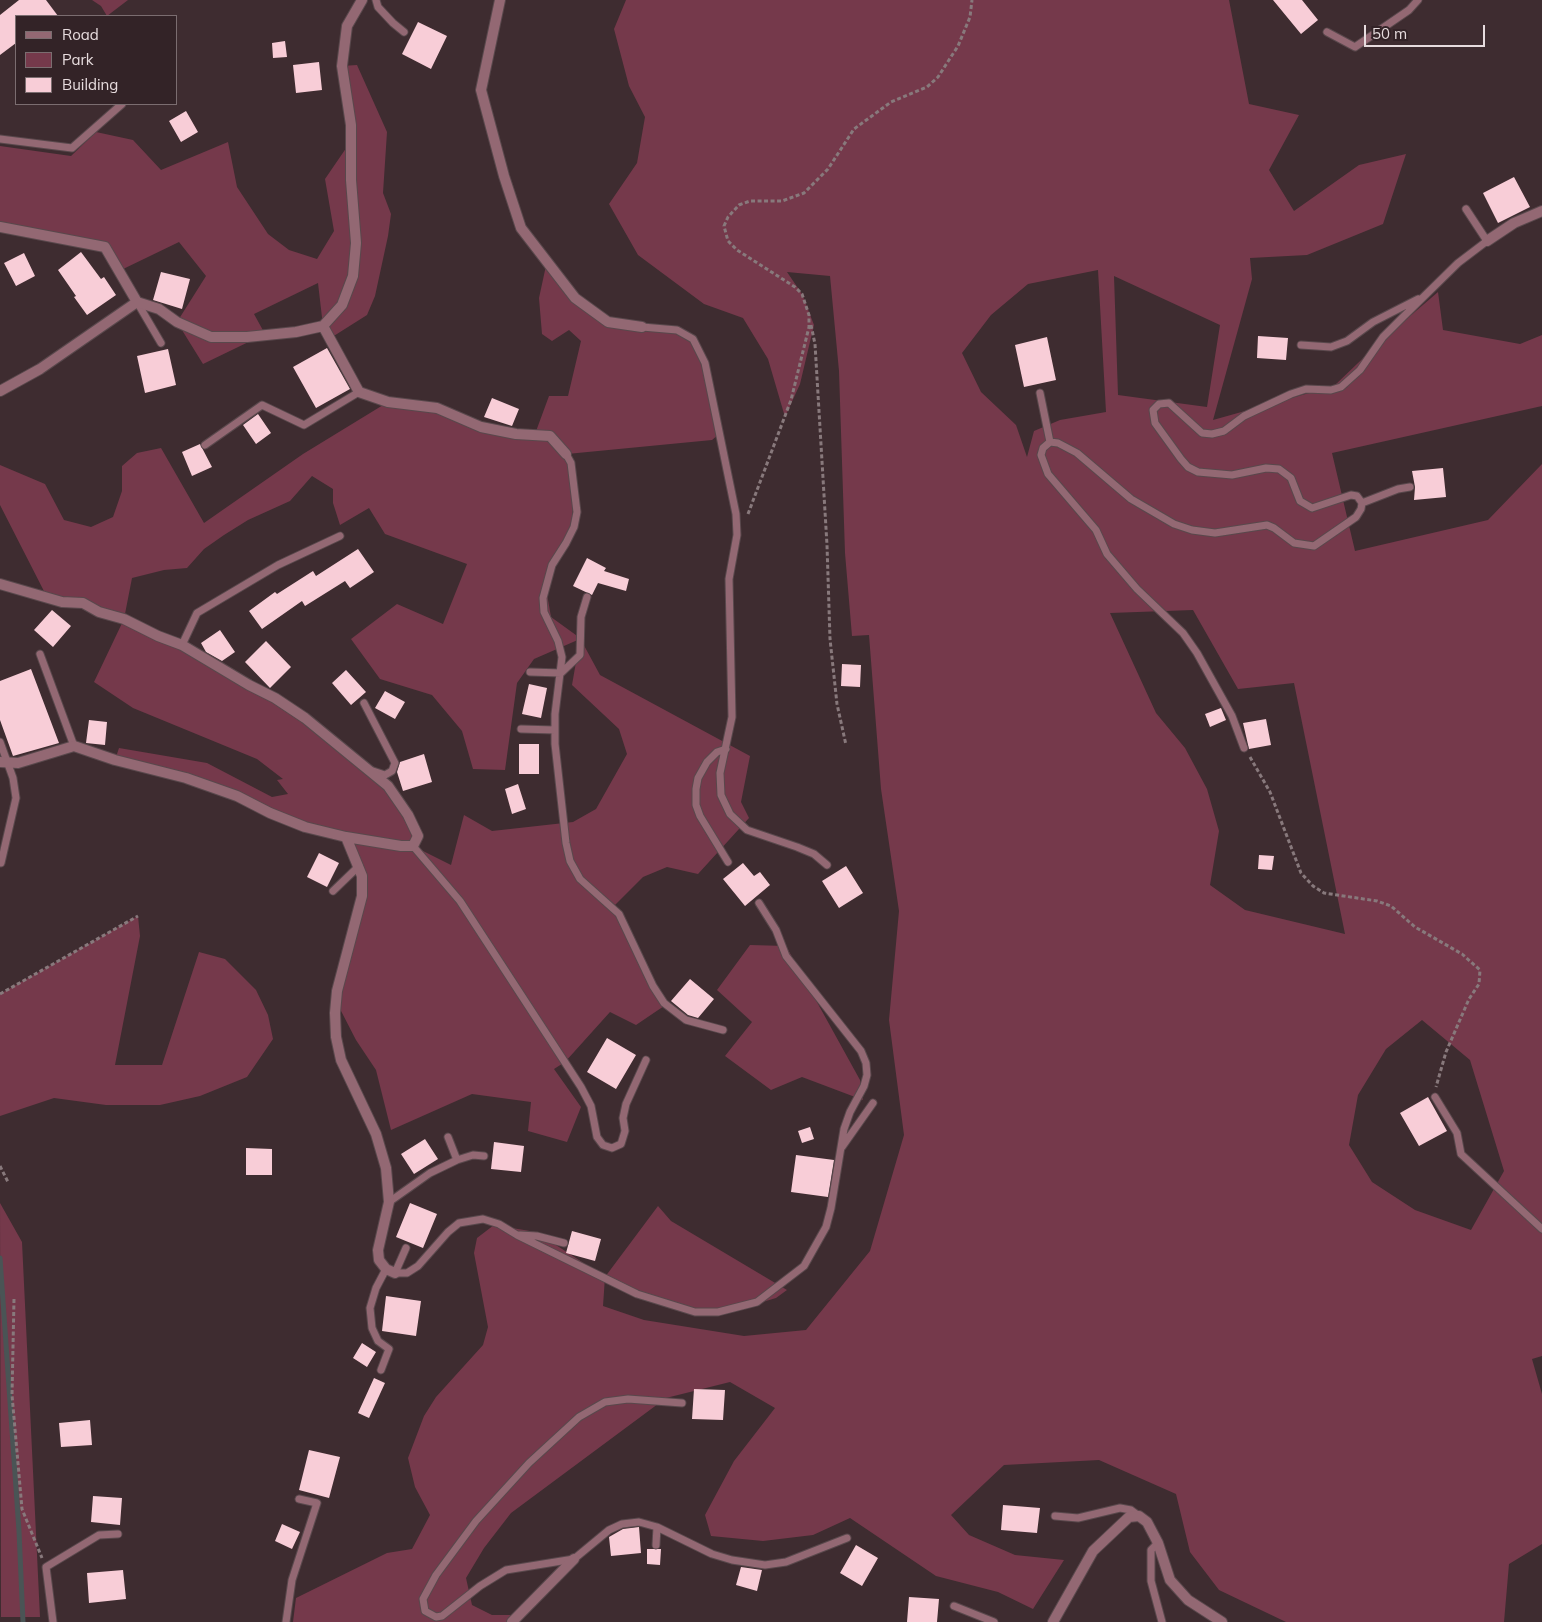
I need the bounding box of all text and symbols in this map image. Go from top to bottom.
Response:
legend [15,15,178,105]
scale bar [1367,15,1488,47]
text: 50 m [1372,24,1407,43]
text: Road [62,25,99,44]
text: Park [62,50,94,69]
text: Building [62,75,118,94]

